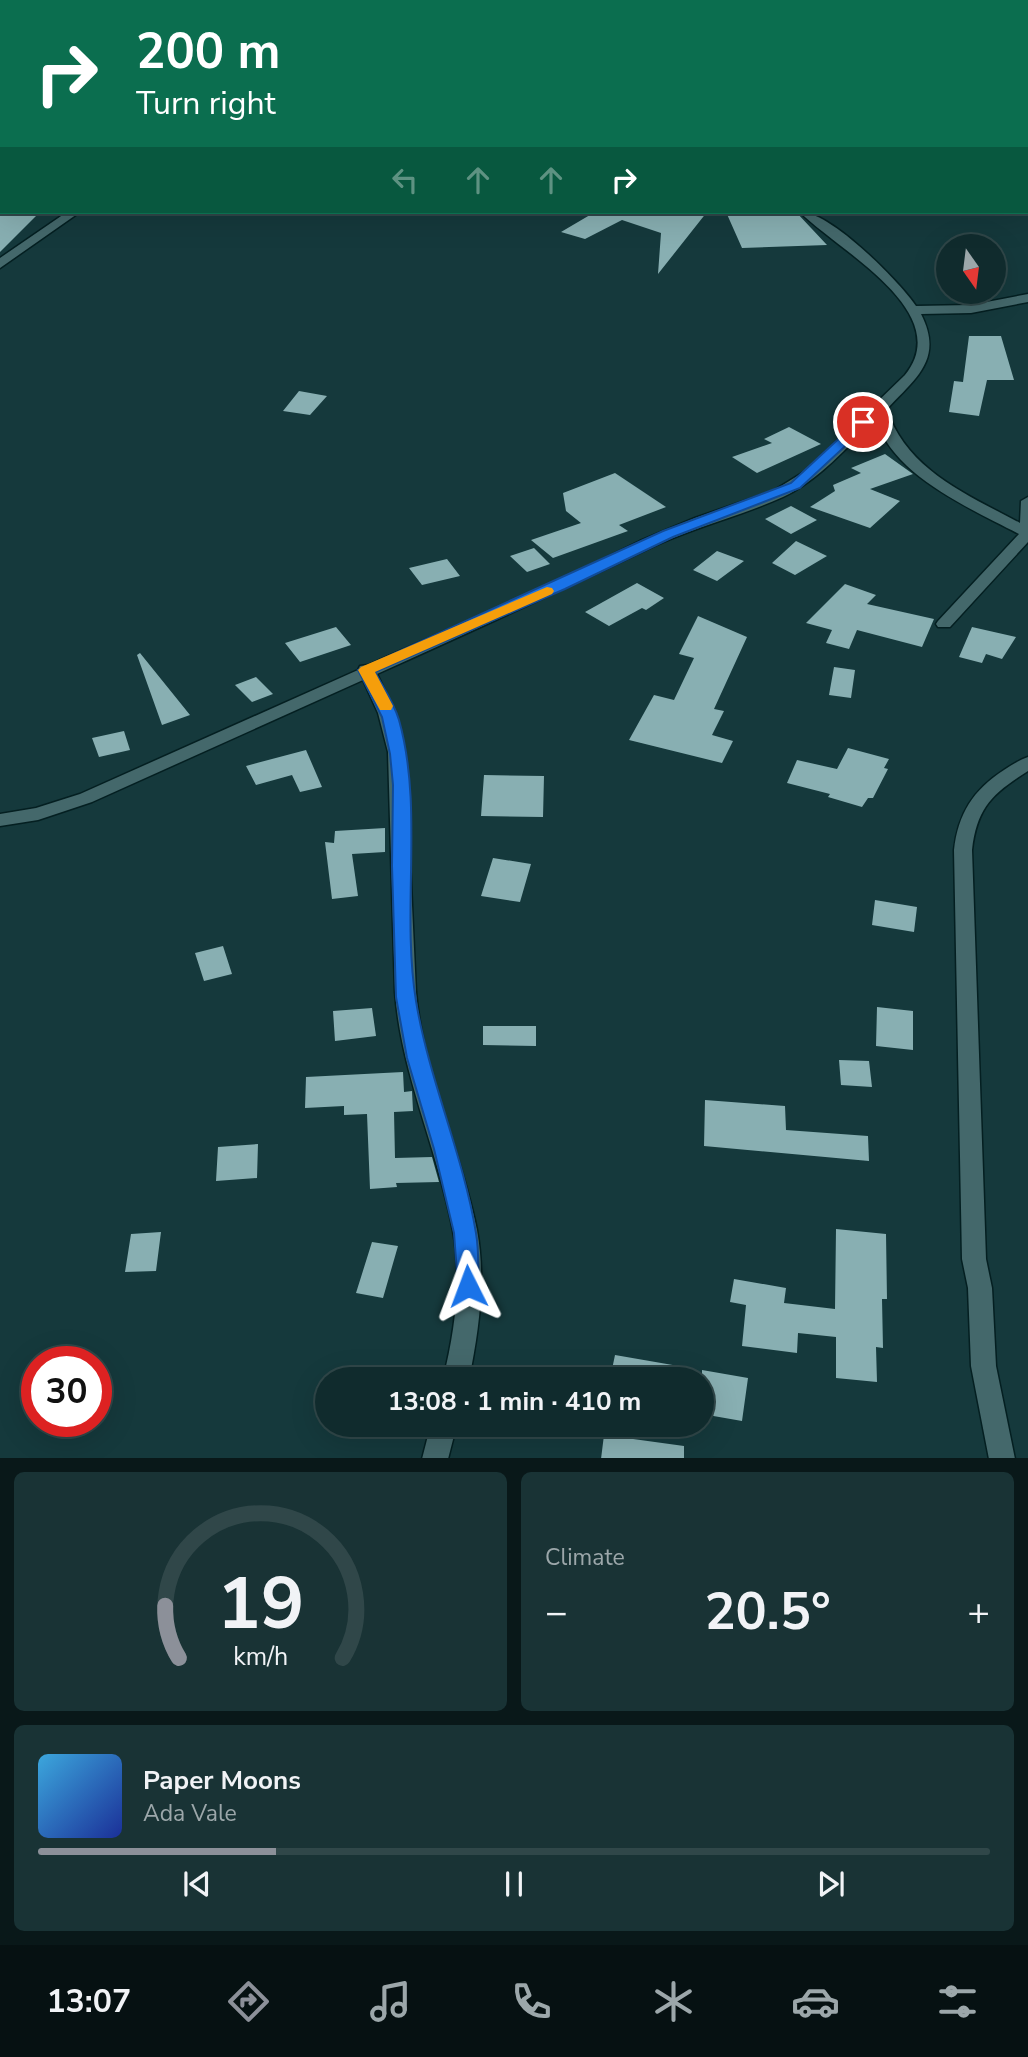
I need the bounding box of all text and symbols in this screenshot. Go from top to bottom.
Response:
text: 200 m [136,18,280,85]
icon: right [21,28,112,119]
text: Turn right [136,82,276,125]
icon: left [386,161,424,199]
icon: ahead [459,161,497,199]
icon: ahead [532,161,570,199]
icon: right [605,161,643,199]
north arrow [936,234,1006,304]
map controls [936,234,1006,304]
pin [833,392,893,452]
icon: arrive [844,403,882,441]
position arrow [431,1249,505,1323]
speed limit sign: 30 [21,1346,112,1437]
text: 13:08 · 1 min · 410 m [388,1384,641,1419]
text: Climate [545,1542,625,1573]
text: 19 [217,1554,304,1654]
text: 20.5° [704,1576,831,1647]
text: − [545,1587,568,1638]
text: + [967,1587,990,1638]
text: km/h [233,1639,288,1673]
text: Paper Moons [143,1763,301,1798]
text: Ada Vale [143,1798,237,1829]
icon: previous [178,1865,216,1903]
icon: pause [495,1865,533,1903]
icon: next [812,1865,850,1903]
icon: directions [224,1977,273,2026]
icon: music [366,1977,415,2026]
icon: phone [507,1977,556,2026]
icon: climate [649,1977,698,2026]
icon: car [791,1977,840,2026]
icon: filters [933,1977,982,2026]
text: 13:07 [46,1980,131,2023]

